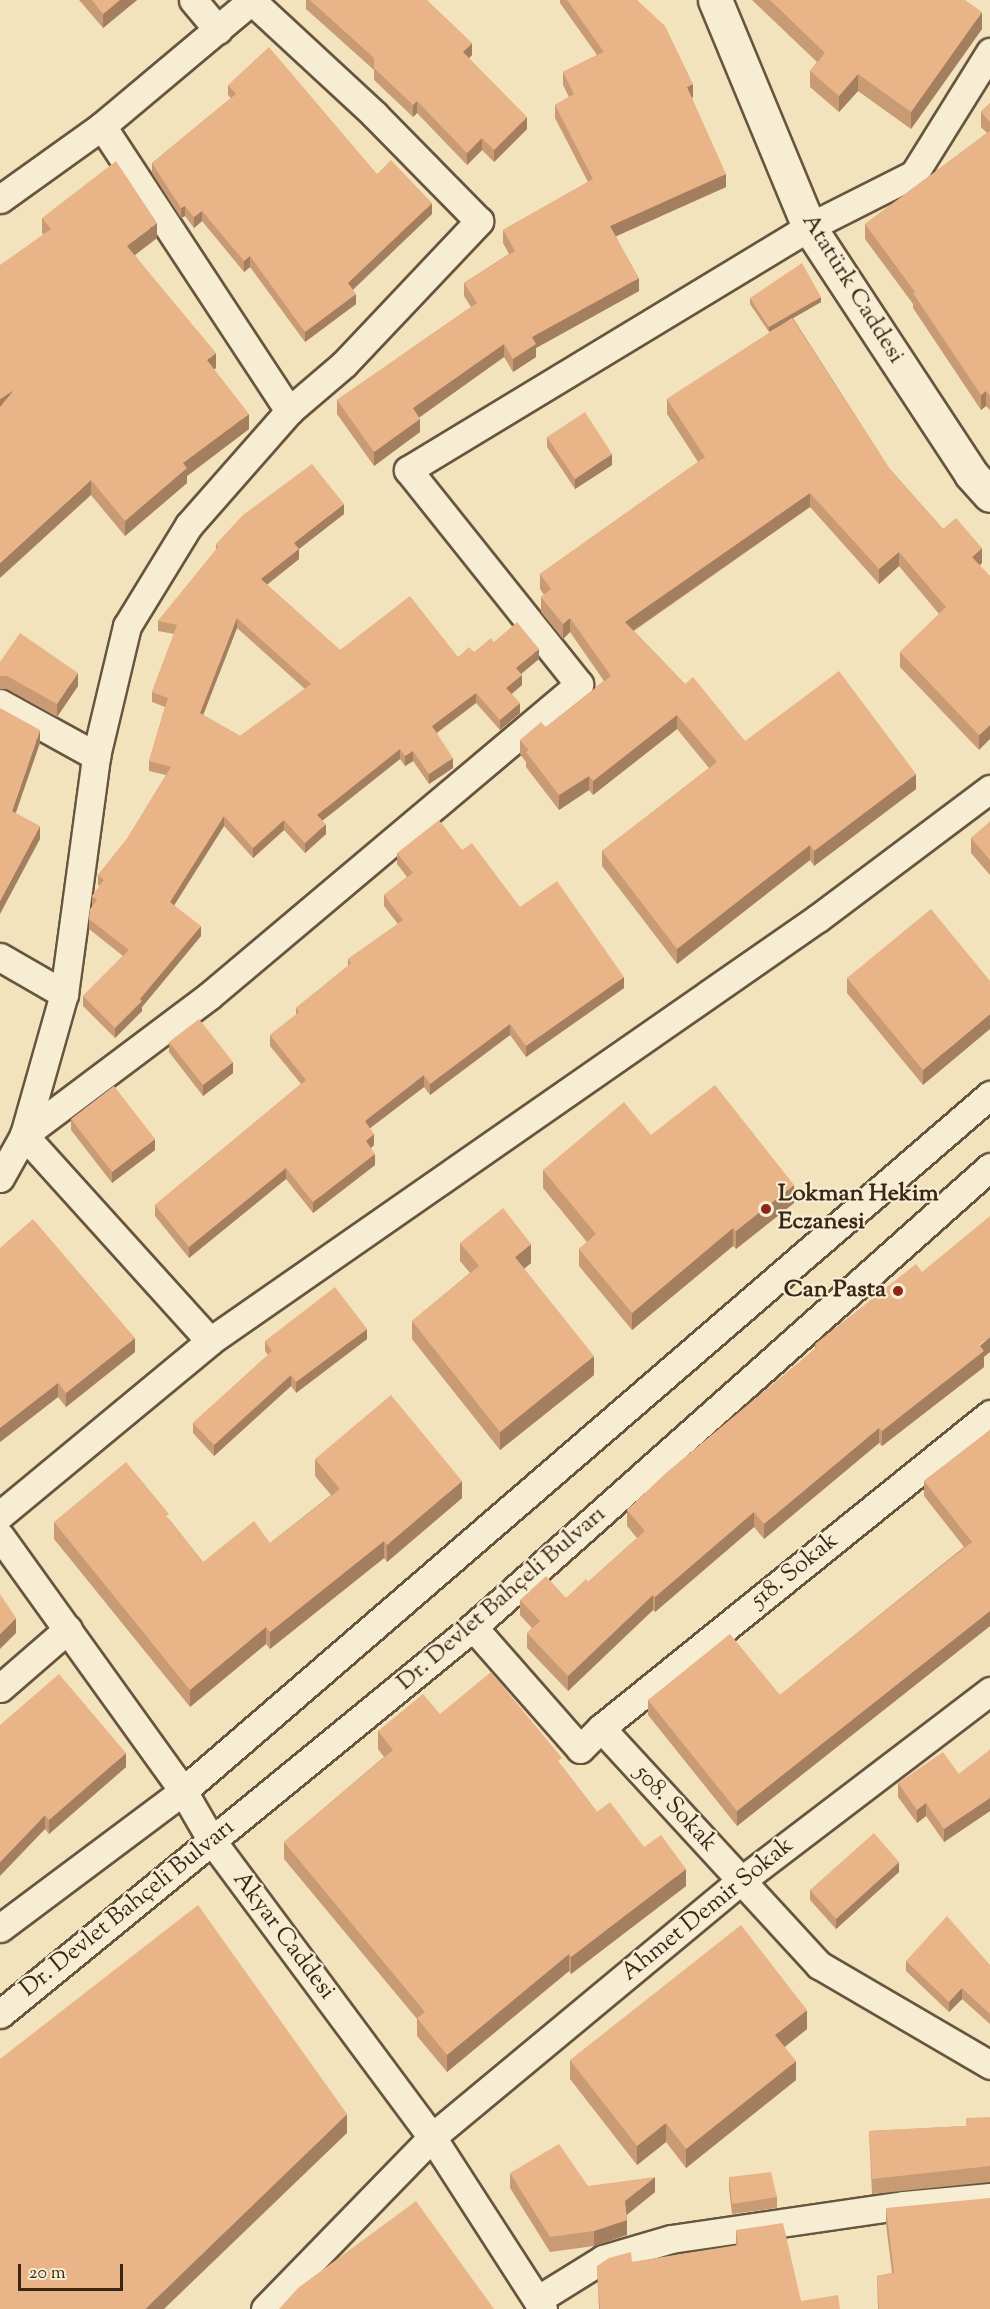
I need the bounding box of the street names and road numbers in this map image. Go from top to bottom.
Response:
street label: Atatürk Caddesi [794,209,910,369]
street label: Dr. Devlet Bahçeli Bulvarı [392,1501,612,1697]
street label: 518. Sokak [746,1527,844,1615]
street label: 508. Sokak [628,1760,722,1858]
street label: Dr. Devlet Bahçeli Bulvarı [15,1814,241,2004]
street label: Ahmet Demir Sokak [616,1832,800,1988]
street label: Akyar Caddesi [226,1866,340,2006]

